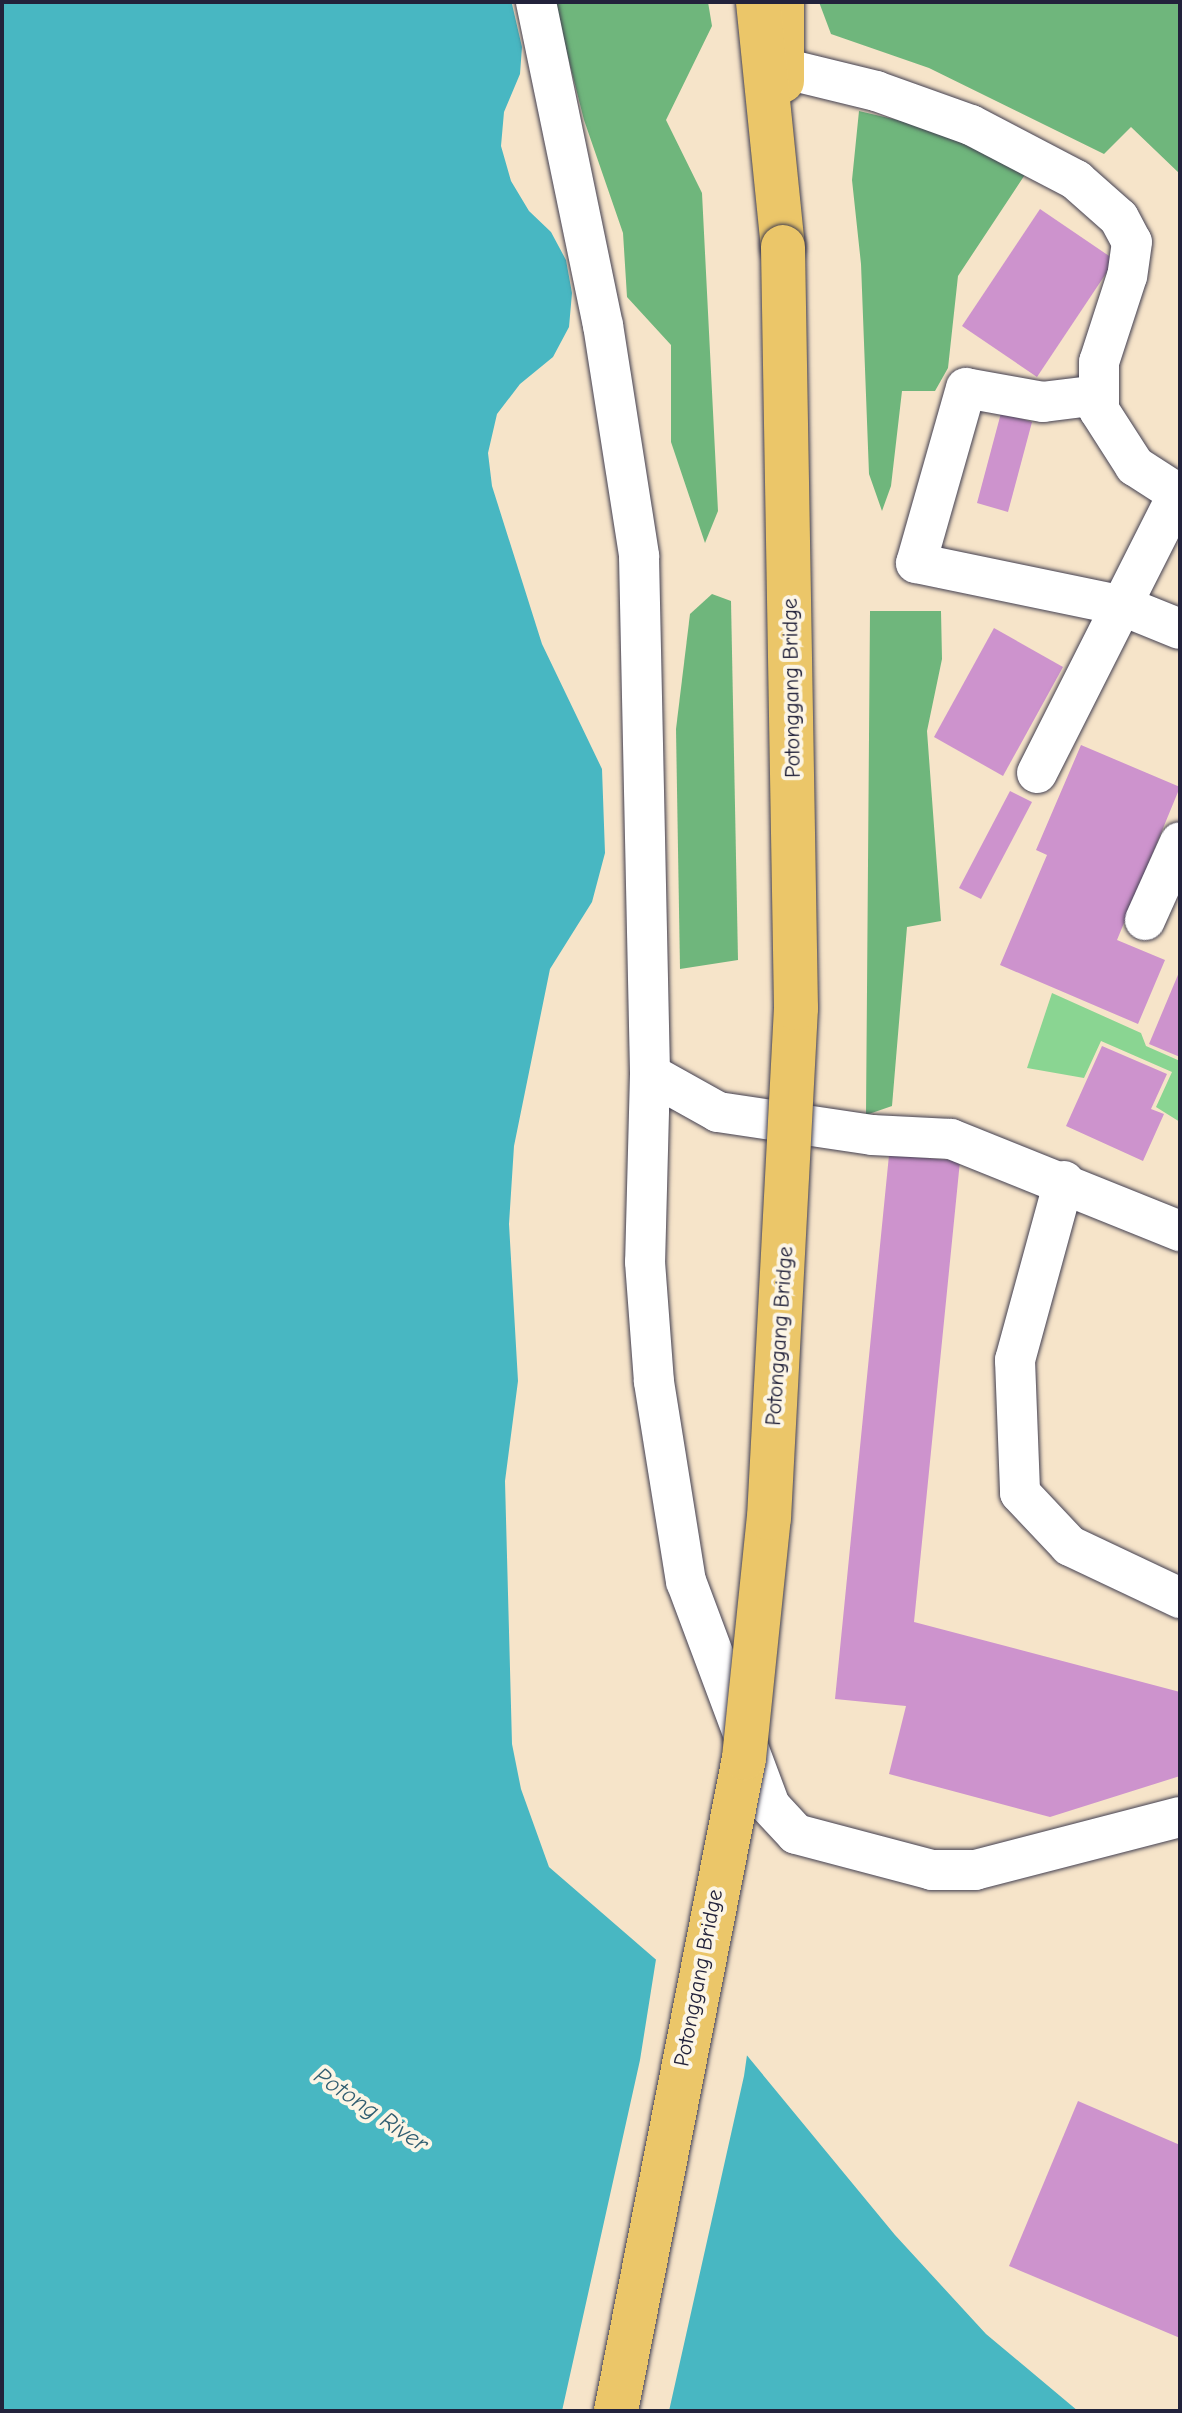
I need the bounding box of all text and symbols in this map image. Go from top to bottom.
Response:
street label: Potonggang Bridge [777,598,807,778]
street label: Potonggang Bridge [761,1245,799,1427]
street label: Potonggang Bridge [669,1887,729,2069]
water label: Potong River [309,2061,433,2159]

